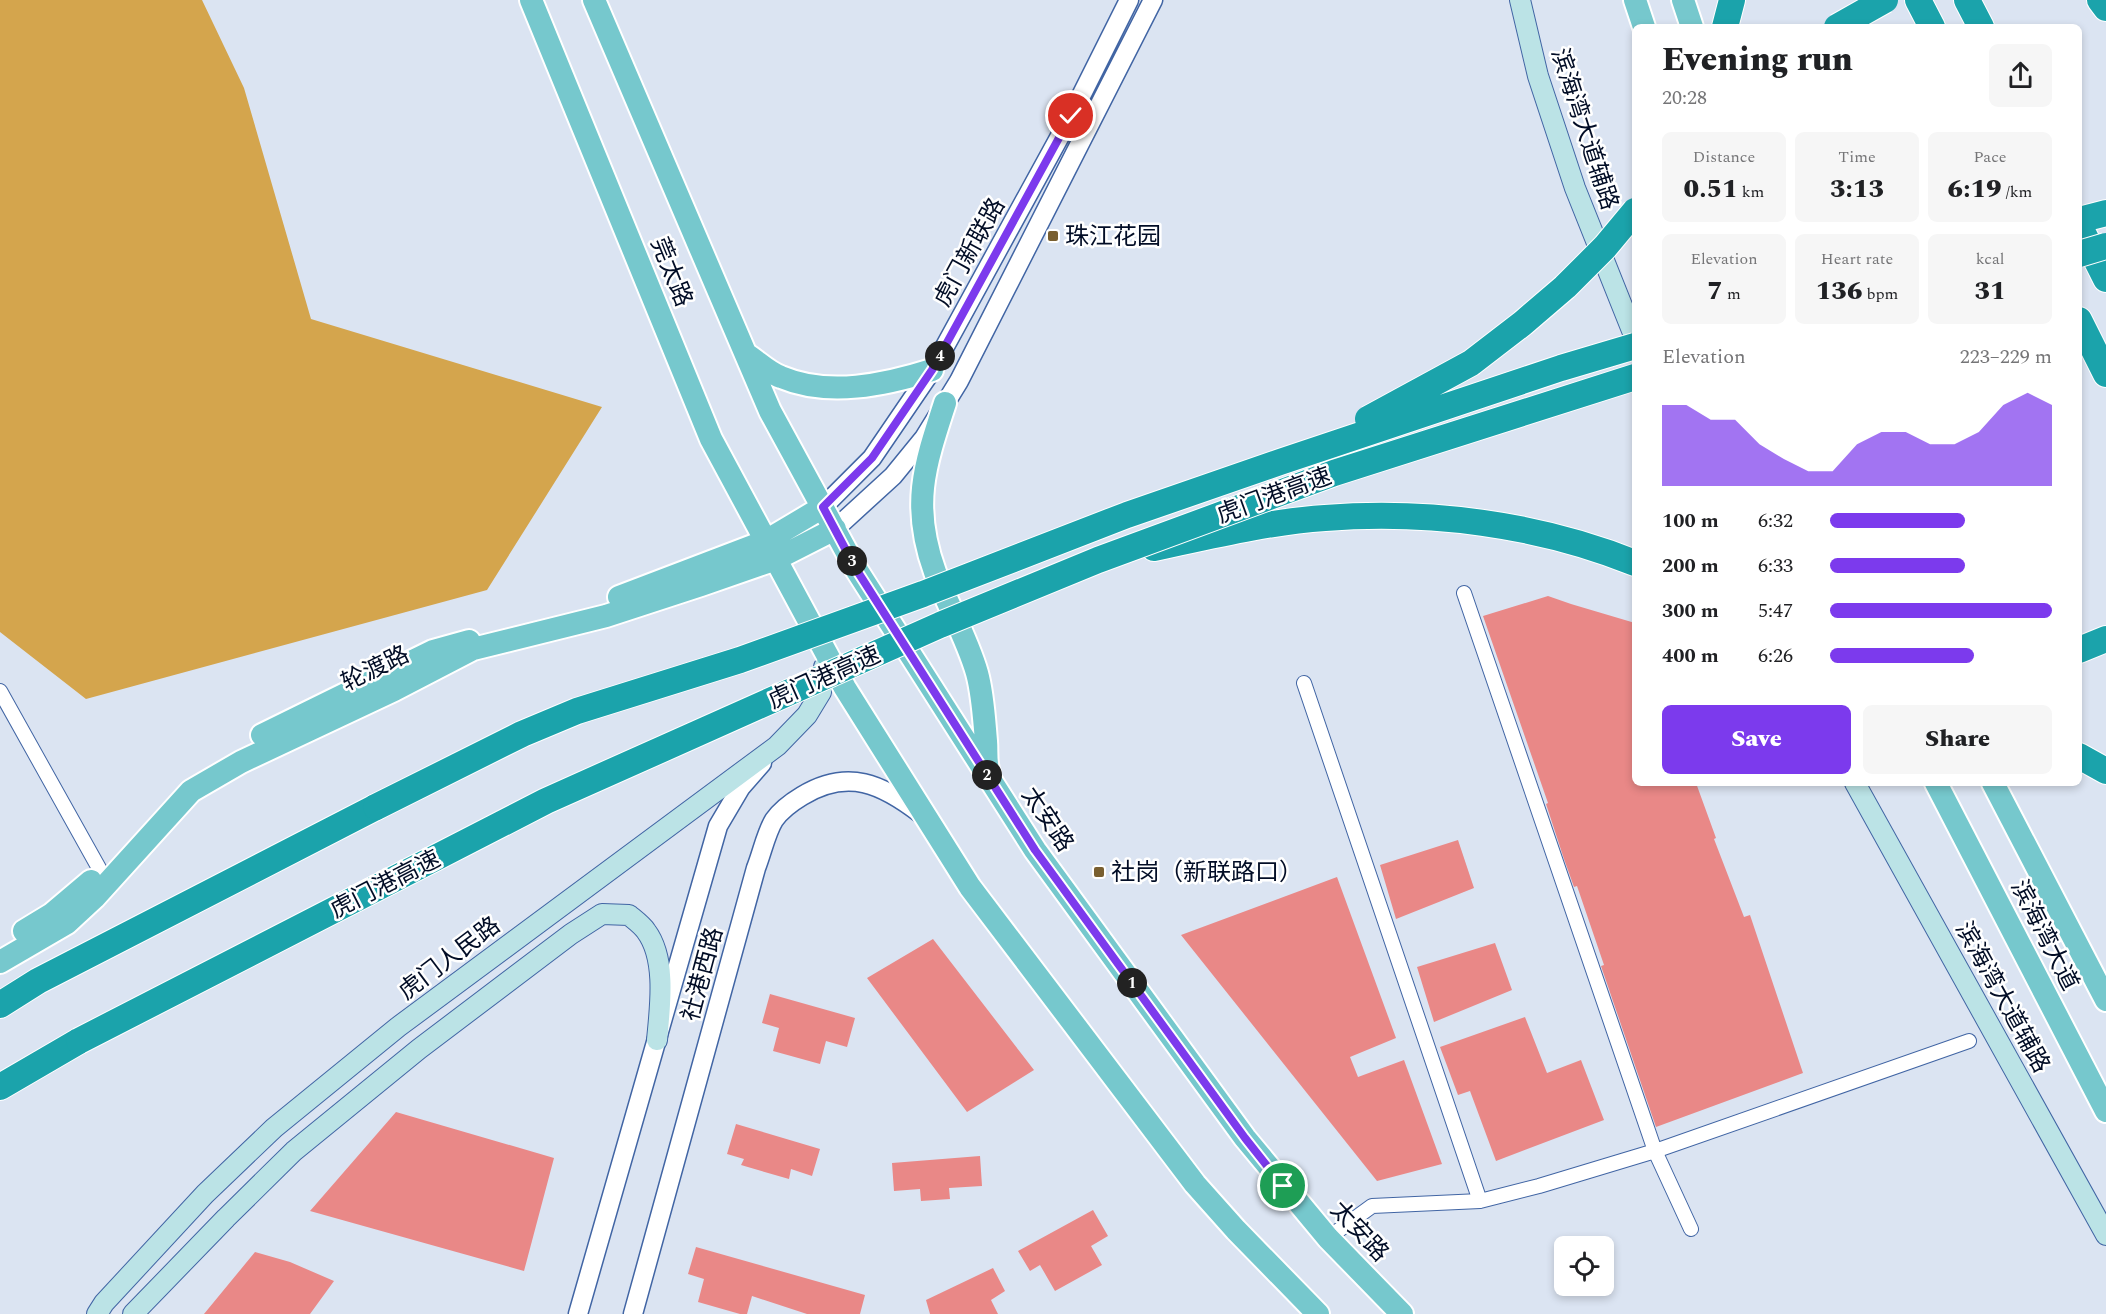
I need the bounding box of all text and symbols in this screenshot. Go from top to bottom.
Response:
text: Evening run [1662,35,1853,85]
street label: 滨海湾大道辅路 [1541,44,1627,215]
button: share [1989,44,2052,107]
text: 20:28 [1662,83,1707,113]
pin [1045,90,1096,141]
icon: check [1054,99,1087,132]
text: Distance [1693,145,1755,169]
text: Time [1838,145,1876,169]
text: Pace [1973,145,2007,169]
text: 0.51 [1684,169,1738,209]
text: 3:13 [1830,169,1884,209]
text: 6:19 [1948,169,2002,209]
text: km [1738,180,1764,204]
text: /km [2002,180,2032,204]
street label: 虎门新联路 [925,191,1015,314]
place label: 珠江花园 [1065,219,1161,255]
marker: 珠江花园 [1046,229,1060,243]
street label: 莞太路 [641,232,701,312]
text: Elevation [1690,247,1758,271]
text: Heart rate [1821,247,1893,271]
text: kcal [1976,247,2004,271]
text: 7 [1707,271,1723,311]
text: 136 [1816,271,1863,311]
text: 31 [1974,271,2006,311]
text: m [1723,282,1741,306]
text: bpm [1863,282,1898,306]
pin: 4 [925,341,955,371]
text: Elevation [1662,342,1746,372]
text: 223–229 m [1960,342,2052,372]
text: 4 [936,344,944,368]
street label: 虎门港高速 [1212,459,1337,533]
text: 100 m [1662,506,1719,536]
text: 6:32 [1758,506,1793,536]
pin: 3 [837,546,867,576]
text: 3 [848,549,856,573]
text: 200 m [1662,551,1719,581]
text: 6:33 [1758,551,1793,581]
text: 300 m [1662,596,1719,626]
text: 5:47 [1758,596,1793,626]
street label: 轮渡路 [335,637,416,701]
street label: 虎门港高速 [762,637,887,719]
text: 400 m [1662,641,1719,671]
text: 6:26 [1758,641,1793,671]
button: Save [1662,705,1851,774]
button: Share [1863,705,2052,774]
pin: 2 [972,760,1002,790]
text: 2 [983,763,991,787]
street label: 太安路 [1012,780,1082,859]
street label: 虎门港高速 [324,842,447,928]
place label: 社岗（新联路口） [1111,855,1303,891]
marker: 社岗（新联路口） [1092,865,1106,879]
street label: 滨海湾大道 [2001,874,2087,997]
street label: 虎门人民路 [391,908,508,1009]
street label: 滨海湾大道辅路 [1946,915,2059,1080]
street label: 社港西路 [673,923,733,1025]
pin: 1 [1117,968,1147,998]
text: 1 [1128,971,1136,995]
pin [1257,1160,1308,1211]
icon: arrive [1266,1169,1299,1202]
street label: 太安路 [1322,1193,1397,1270]
map controls [1554,1236,1614,1296]
button: locate [1554,1236,1614,1296]

